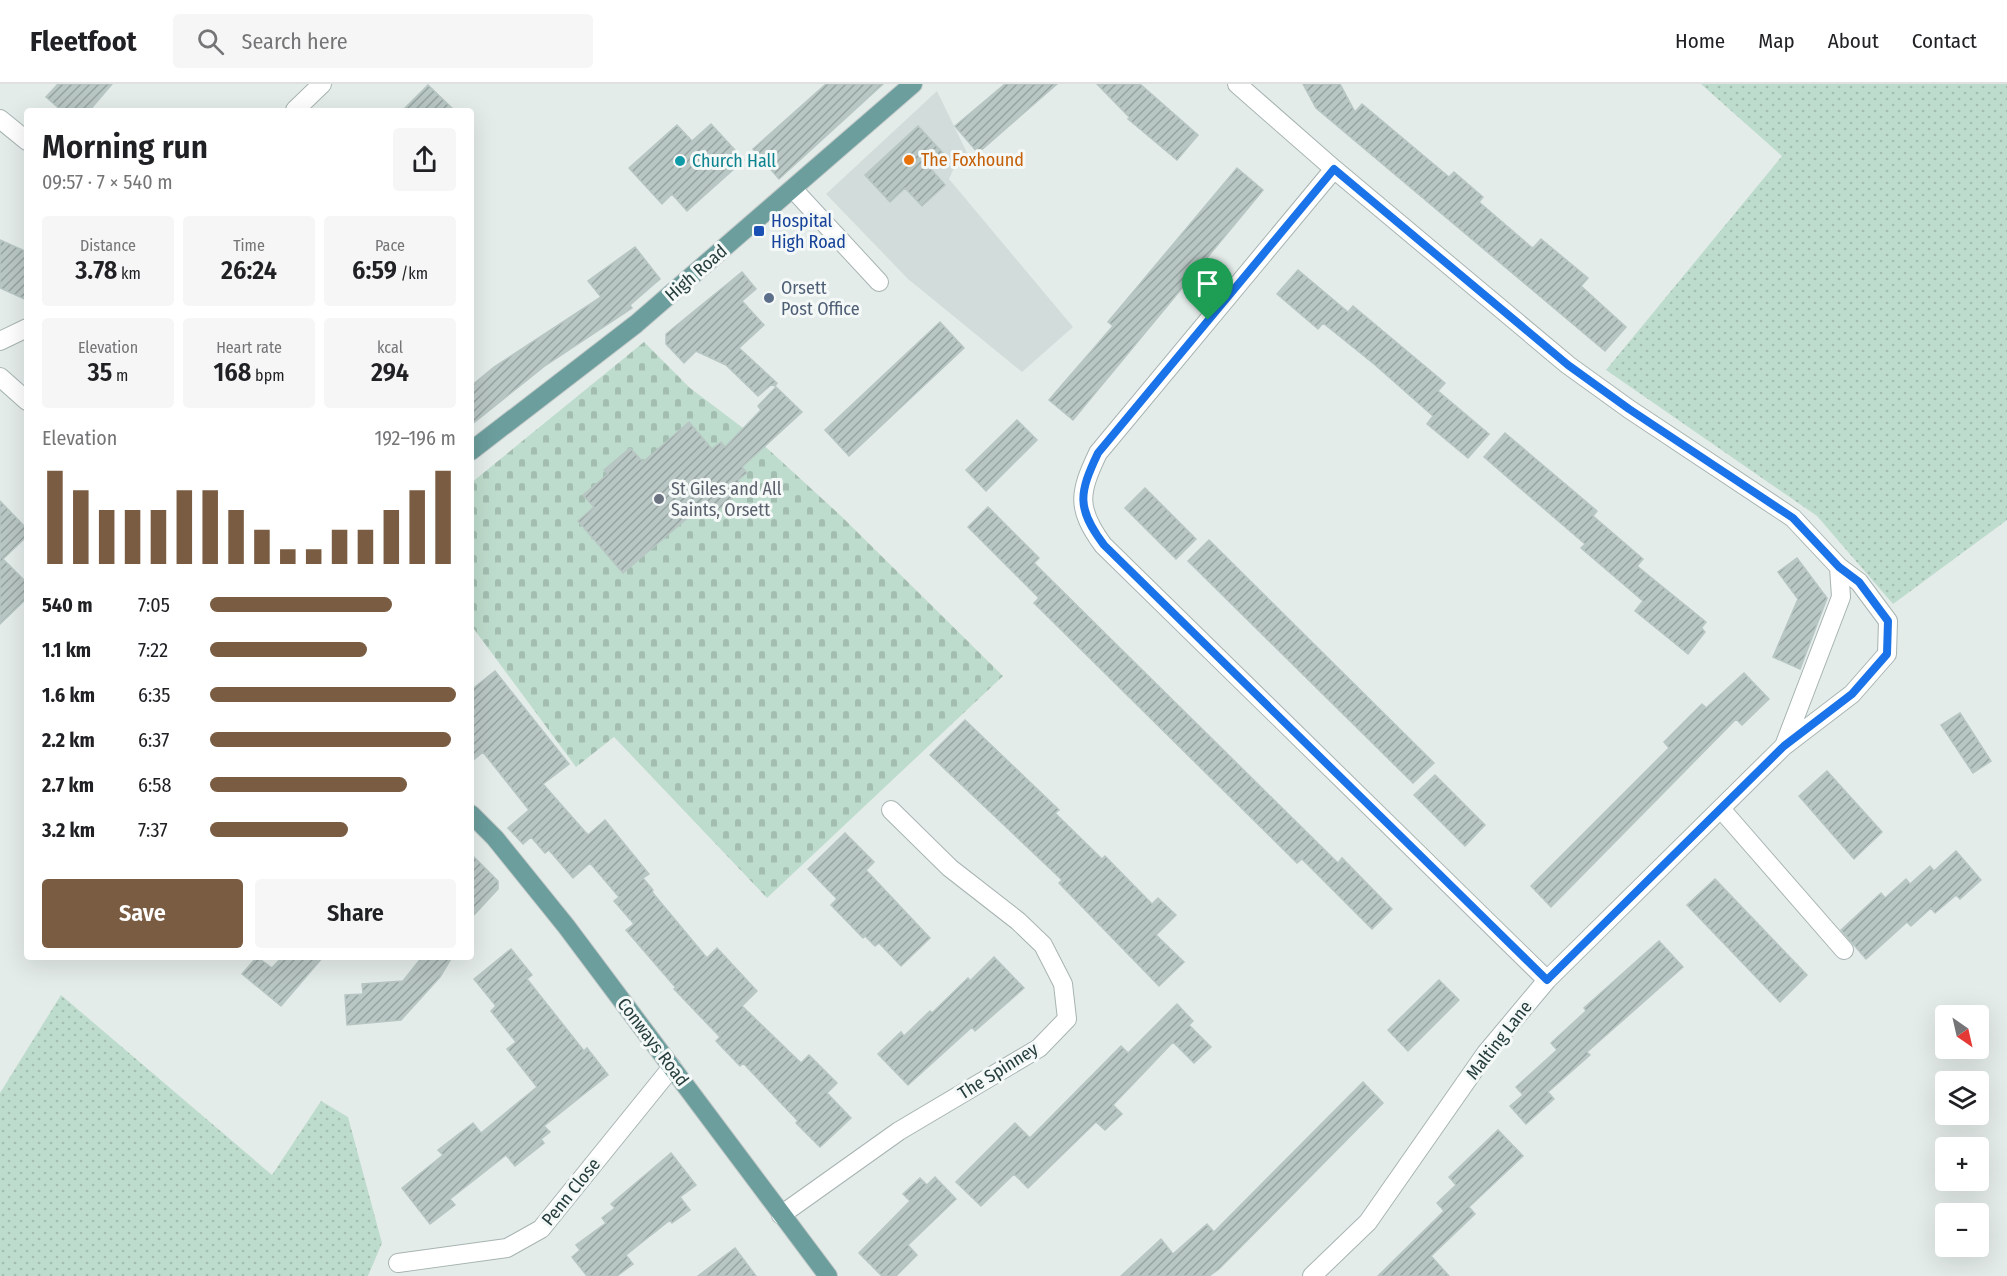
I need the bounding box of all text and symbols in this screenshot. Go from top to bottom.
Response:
search box [173,14,593,68]
text: Fleetfoot [30,25,137,58]
icon: search [194,25,227,58]
text: Search here [242,28,348,55]
text: Home [1675,28,1725,54]
text: Map [1758,28,1795,54]
text: About [1828,28,1879,54]
text: Contact [1912,28,1977,54]
text: Morning run [42,127,208,167]
button: share [393,128,456,191]
place label: The Foxhound [921,149,1024,171]
place label: Church Hall [692,150,776,172]
marker: The Foxhound [902,153,916,167]
marker: Church Hall [673,154,687,168]
text: 09:57 · 7 × 540 m [42,170,173,194]
place label: Hospital High Road [771,210,846,253]
marker: Hospital High Road [752,224,766,238]
text: Distance [80,236,136,255]
text: Time [233,236,265,255]
text: Pace [375,236,405,255]
street label: High Road [661,240,731,306]
text: 3.78 [75,255,117,286]
text: 26:24 [221,255,277,286]
text: 6:59 [352,255,397,286]
pin [1182,258,1233,320]
text: km [117,264,141,283]
text: /km [397,264,428,283]
icon: arrive [1191,267,1224,300]
place label: Orsett Post Office [781,277,860,320]
marker: Orsett Post Office [762,291,776,305]
text: Elevation [78,338,138,357]
text: Heart rate [216,338,282,357]
text: kcal [377,338,403,357]
text: 35 [88,357,112,388]
text: 168 [214,357,251,388]
text: 294 [371,357,409,388]
text: m [112,366,128,385]
text: bpm [251,366,284,385]
text: Elevation [42,426,117,450]
text: 192–196 m [374,426,456,450]
place label: St Giles and All Saints, Orsett [671,478,782,521]
marker: St Giles and All Saints, Orsett [652,492,666,506]
text: 540 m [42,593,92,617]
text: 7:05 [138,593,170,617]
text: 1.1 km [42,638,91,662]
text: 7:22 [138,638,168,662]
text: 1.6 km [42,683,95,707]
text: 6:35 [138,683,171,707]
text: 2.2 km [42,728,95,752]
text: 6:37 [138,728,169,752]
text: 2.7 km [42,773,94,797]
text: 6:58 [138,773,171,797]
text: 3.2 km [42,818,95,842]
text: 7:37 [138,818,168,842]
button: Save [42,879,243,948]
button: Share [255,879,456,948]
street label: Conways Road [613,993,693,1091]
street label: Malting Lane [1461,996,1537,1084]
north arrow [1935,1005,1989,1059]
map controls [1935,1005,1989,1257]
street label: The Spinney [954,1038,1042,1104]
button: layers [1935,1071,1989,1125]
button: + [1935,1137,1989,1191]
street label: Penn Close [537,1154,605,1230]
button: − [1935,1203,1989,1257]

